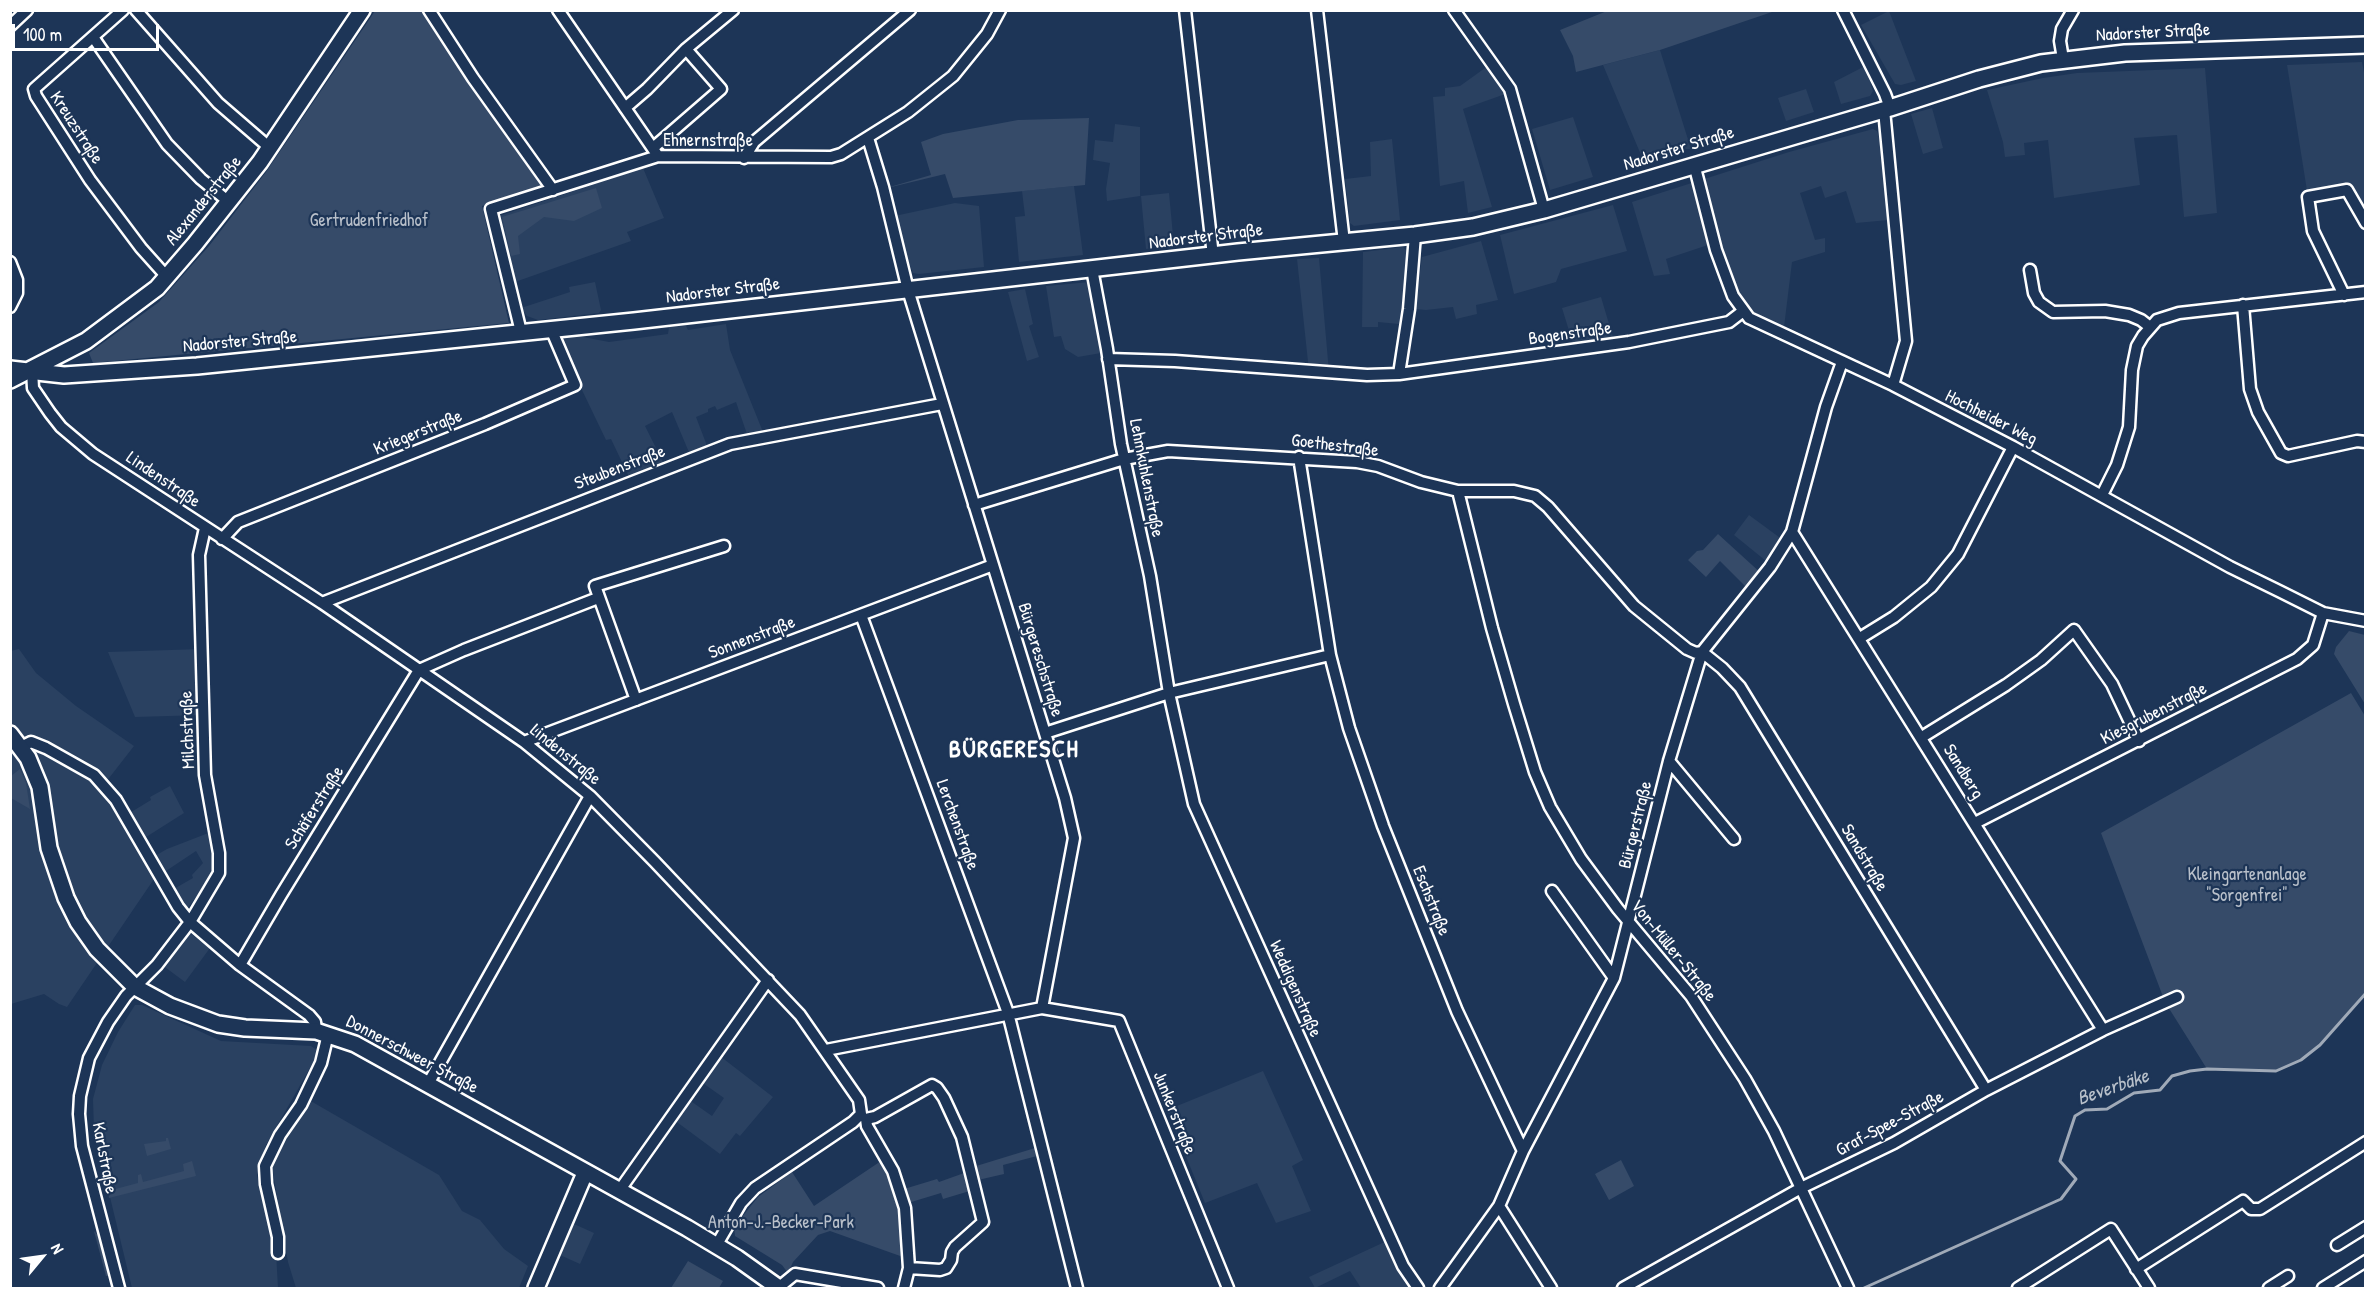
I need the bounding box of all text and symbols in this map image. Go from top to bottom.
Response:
scale bar [15,12,162,50]
street label: Nadorster Straße [2095,19,2211,47]
text: 100 m [23,22,62,47]
street label: Kreuzstraße [45,88,107,168]
street label: Nadorster Straße [1621,122,1737,176]
street label: Ehnernstraße [663,130,753,152]
street label: Alexanderstraße [161,152,247,250]
park label: Gertrudenfriedhof [310,210,428,232]
street label: Nadorster Straße [1148,219,1264,255]
street label: Nadorster Straße [665,273,781,309]
street label: Bogenstraße [1527,317,1613,351]
street label: Nadorster Straße [182,326,298,358]
street label: Hochheider Weg [1941,386,2041,450]
street label: Kriegerstraße [371,405,465,461]
street label: Lehmkuhlenstraße [1124,417,1168,539]
street label: Goethestraße [1290,430,1380,462]
street label: Steubenstraße [572,441,668,495]
street label: Lindenstraße [122,447,204,513]
street label: Bürgereschstraße [1012,601,1068,719]
street label: Sonnenstraße [706,612,798,664]
street label: Kiesgrubenstraße [2097,678,2211,750]
street label: Milchstraße [176,691,200,769]
street label: Lindenstraße [525,720,605,790]
district label: BÜRGERESCH [949,737,1079,765]
street label: Sandberg [1938,741,1988,803]
street label: Schäferstraße [281,762,349,854]
street label: Lerchenstraße [931,777,983,873]
street label: Bürgerstraße [1615,779,1657,871]
street label: Sandstraße [1836,821,1892,895]
street label: Eschstraße [1407,863,1455,939]
park label: Kleingartenanlage "Sorgenfrei" [2187,864,2307,906]
street label: Von-Müller-Straße [1625,896,1721,1006]
street label: Weddigenstraße [1264,937,1326,1041]
street label: Donnerschweer Straße [342,1011,482,1099]
water label: Beverbäke [2074,1065,2152,1111]
street label: Junkerstraße [1148,1068,1200,1158]
street label: Graf-Spee-Straße [1832,1087,1948,1161]
street label: Karlstraße [87,1121,121,1195]
park label: Anton-J.-Becker-Park [708,1212,854,1234]
north arrow [12,1227,72,1287]
text: N [46,1239,69,1257]

